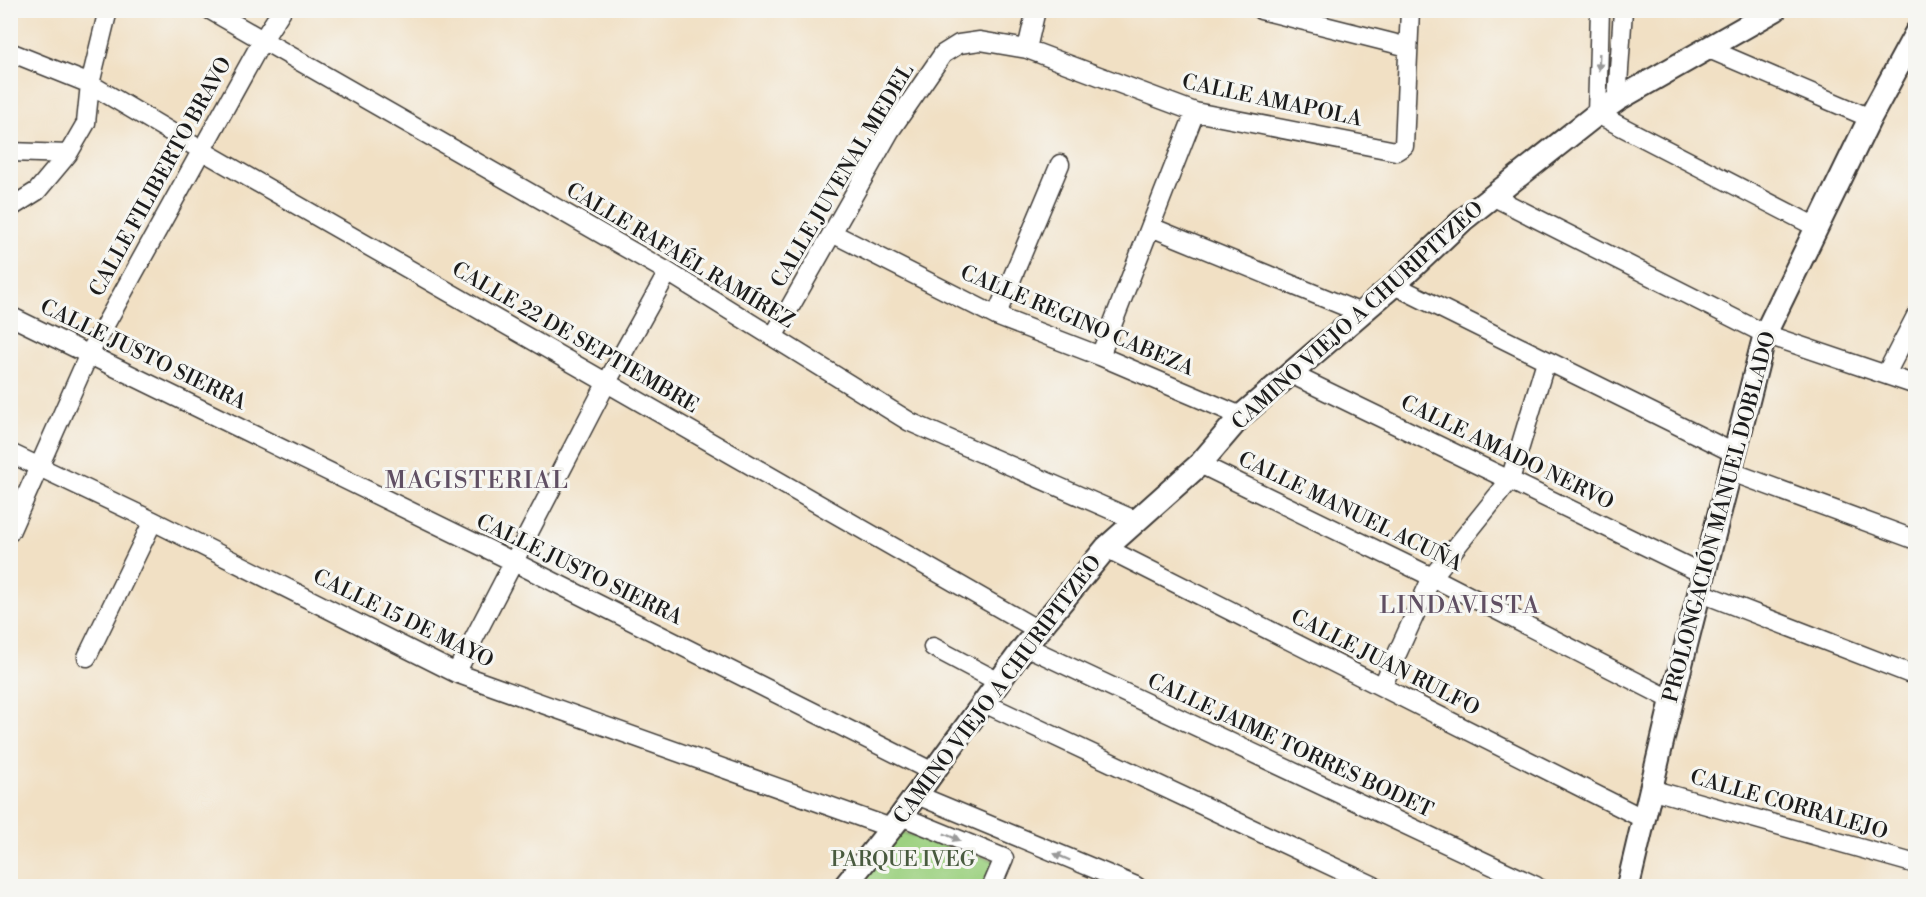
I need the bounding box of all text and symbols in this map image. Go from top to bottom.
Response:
street label: CALLE FILIBERTO BRAVO [84,53,238,301]
one-way arrow [1594,53,1604,72]
street label: CALLE JUVENAL MEDEL [766,59,920,293]
street label: CALLE AMAPOLA [1180,69,1365,133]
street label: CALLE RAFAÉL RAMÍREZ [561,176,800,335]
street label: CAMINO VIEJO A CHURIPITZEO [1227,196,1489,436]
street label: CALLE 22 DE SEPTIEMBRE [447,257,703,419]
street label: CALLE REGINO CABEZA [956,260,1198,382]
street label: CALLE JUSTO SIERRA [36,294,251,416]
street label: PROLONGACIÓN MANUEL DOBLADO [1655,328,1782,705]
street label: CALLE AMADO NERVO [1396,390,1618,516]
street label: CALLE MANUEL ACUÑA [1234,445,1468,578]
district label: MAGISTERIAL [385,466,569,496]
street label: CALLE JUSTO SIERRA [472,509,687,631]
street label: CAMINO VIEJO A CHURIPITZEO [888,551,1108,829]
street label: CALLE 15 DE MAYO [309,564,497,674]
district label: LINDAVISTA [1379,591,1541,621]
street label: CALLE JUAN RULFO [1286,604,1484,722]
street label: CALLE JAIME TORRES BODET [1143,668,1437,824]
street label: CALLE CORRALEJO [1687,764,1891,846]
one-way arrow [944,832,962,842]
park label: PARQUE IVEG [831,847,976,873]
one-way arrow [1053,851,1071,861]

